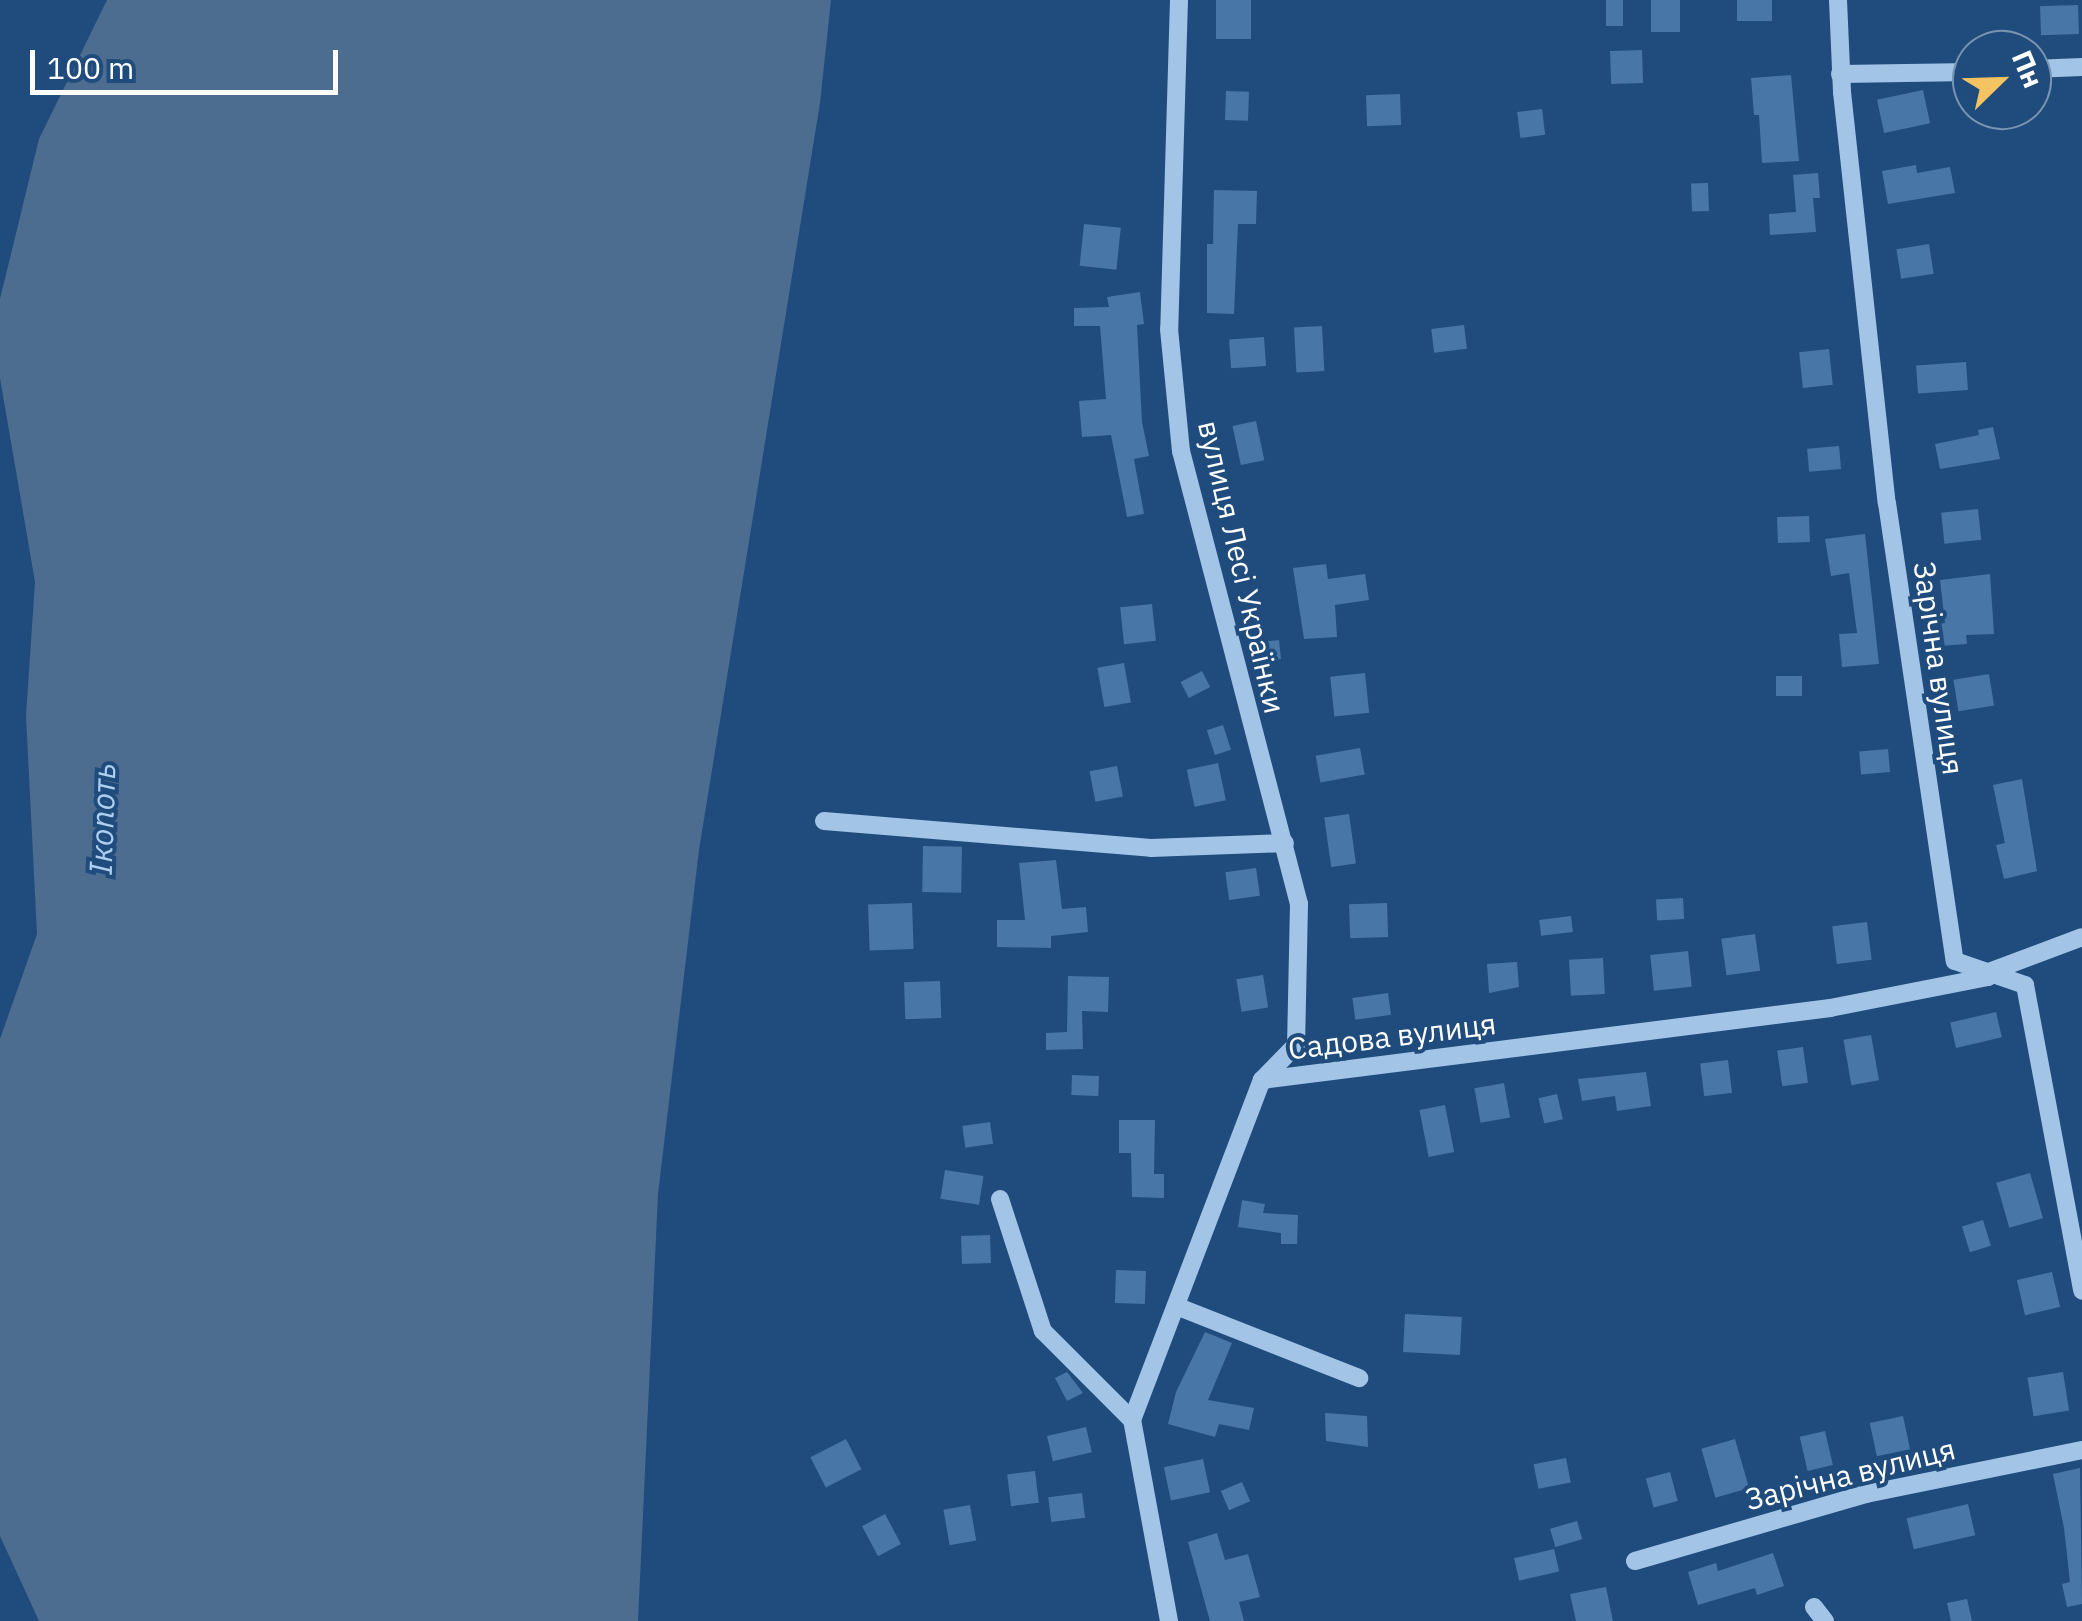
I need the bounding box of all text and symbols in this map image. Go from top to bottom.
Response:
scale bar [35,30,342,92]
north arrow [1952,30,2052,130]
text: Пн [2004,45,2052,93]
text: 100 m [47,48,134,87]
street label: вулиця Лесі Українки [1191,417,1293,717]
street label: Зарічна вулиця [1906,559,1972,777]
water label: Ікопоть [81,763,123,875]
street label: Садова вулиця [1286,1005,1498,1067]
street label: Зарічна вулиця [1741,1431,1959,1517]

